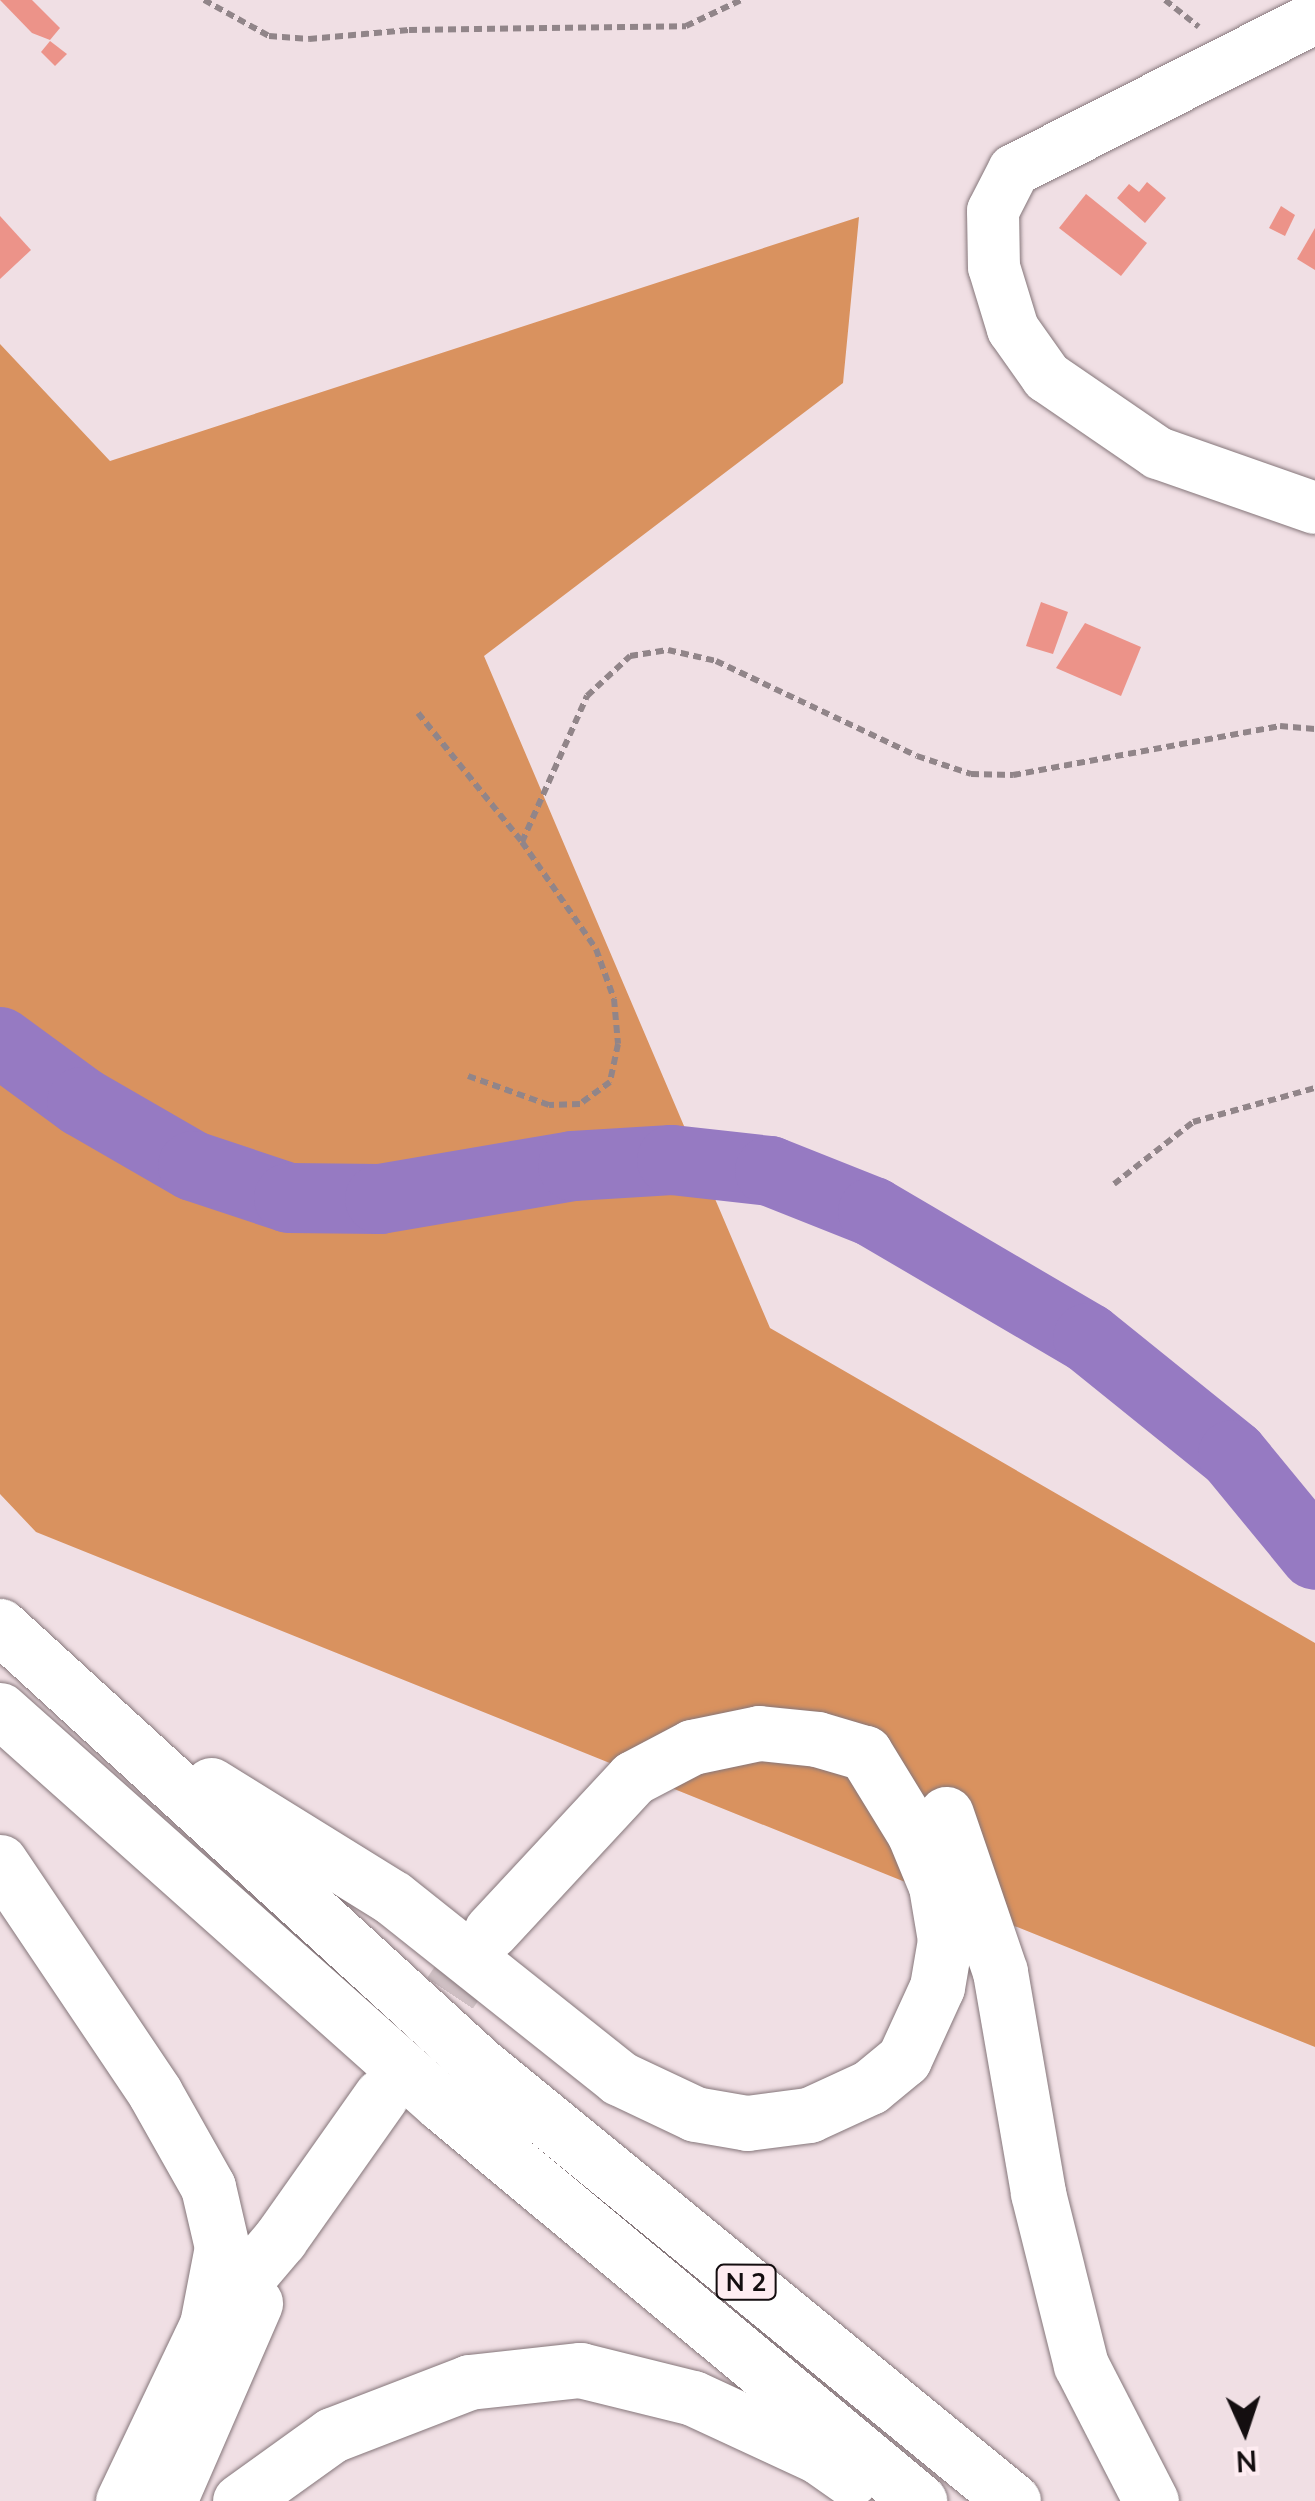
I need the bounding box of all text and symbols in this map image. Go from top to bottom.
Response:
road number: N 2 [714,2262,778,2302]
north arrow [1195,2381,1295,2481]
text: N [1235,2443,1258,2479]

